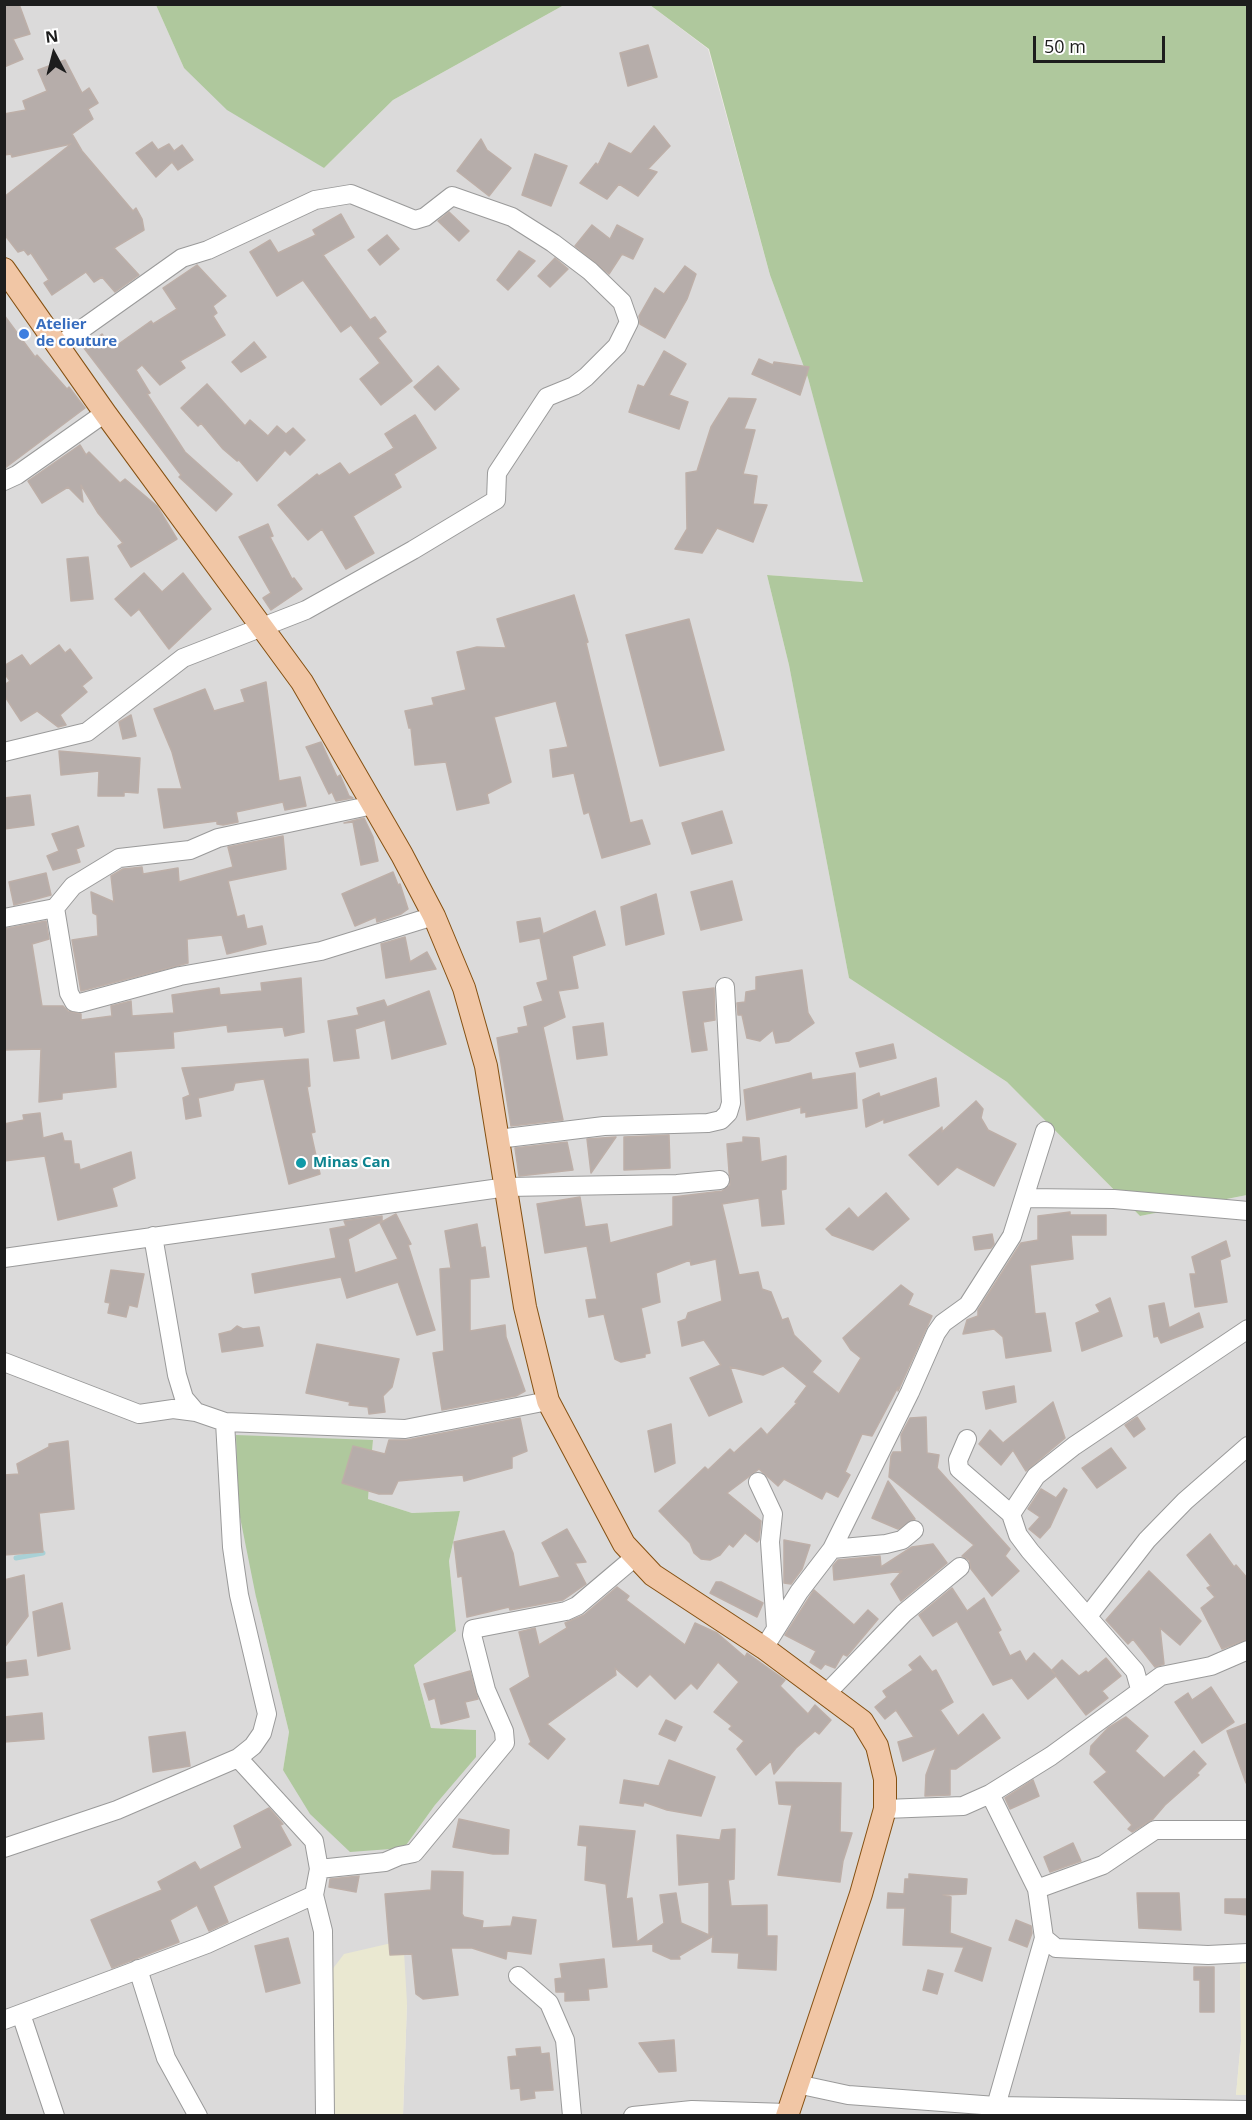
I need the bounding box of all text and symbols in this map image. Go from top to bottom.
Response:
north arrow [24,24,84,84]
text: N [44,24,60,48]
scale bar [1036,24,1168,62]
text: 50 m [1044,34,1086,58]
place label: Atelier de couture [36,316,117,351]
marker: Atelier de couture [17,327,31,341]
place label: Minas Can [313,1154,390,1172]
marker: Minas Can [294,1156,308,1170]

